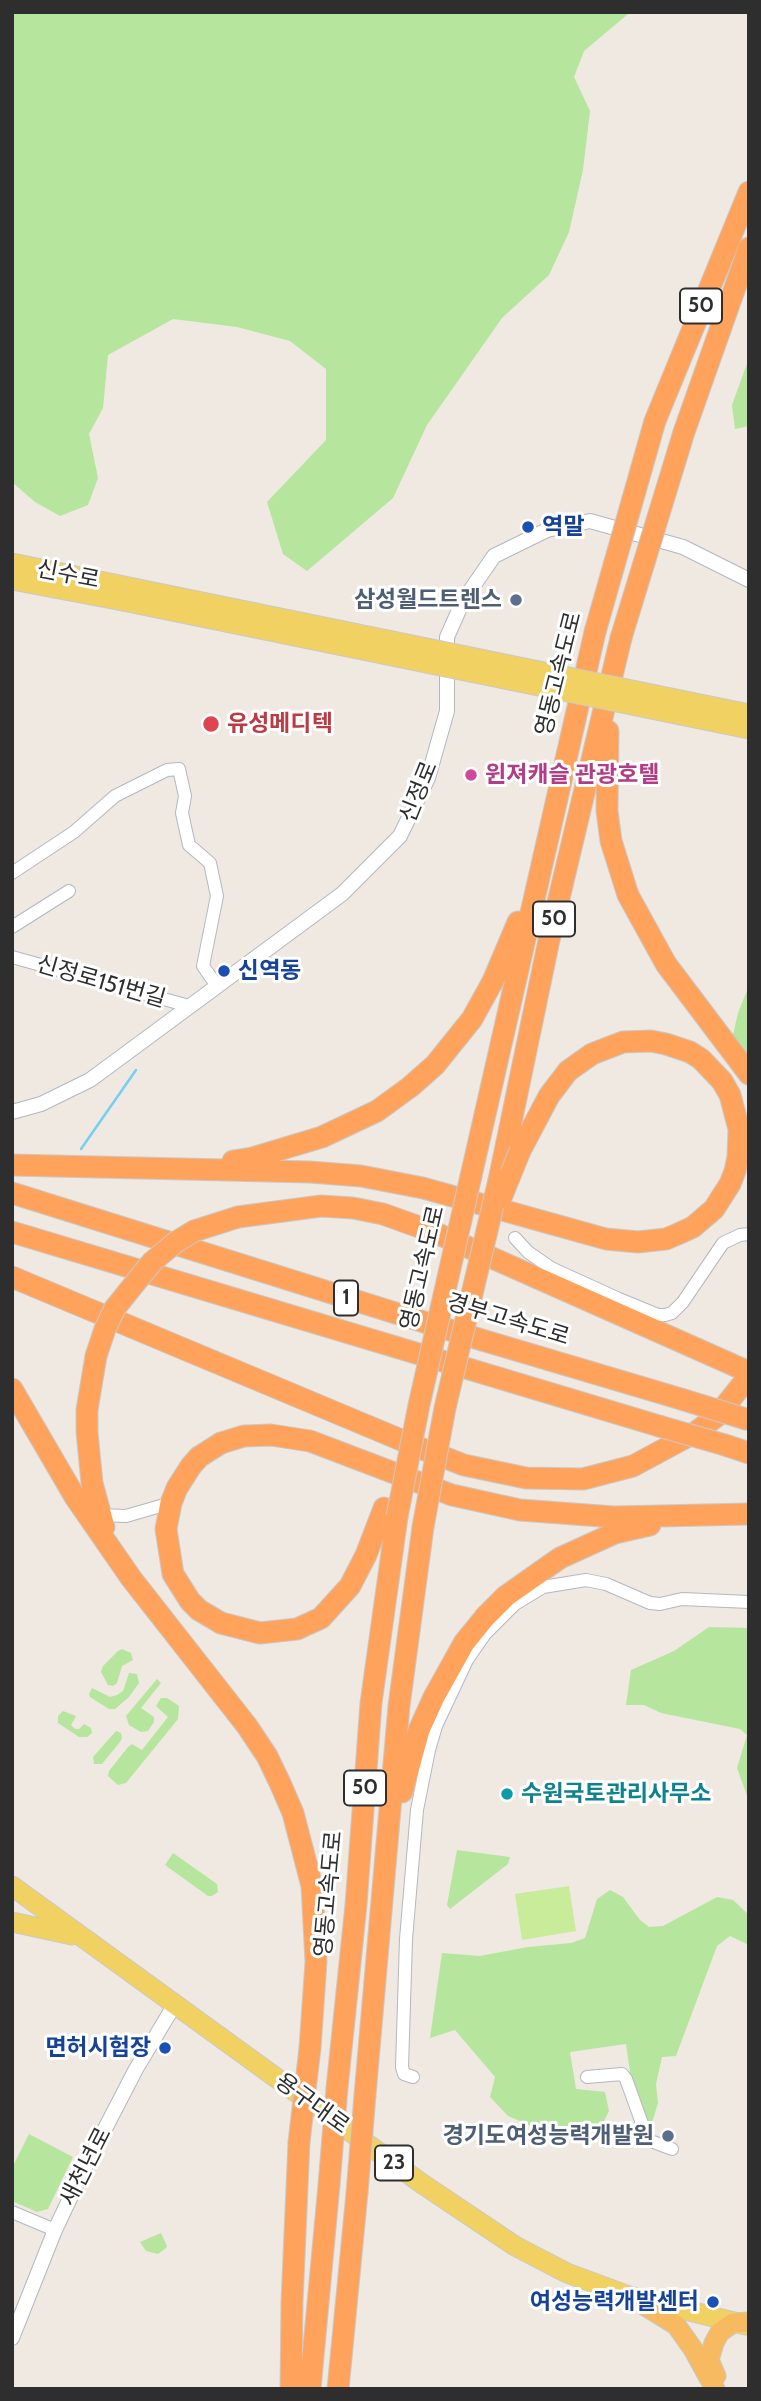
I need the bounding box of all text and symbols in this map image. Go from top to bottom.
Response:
road number: 50 [680,288,722,324]
place label: 역말 [542,513,584,541]
marker: 역말 [520,519,536,535]
street label: 신수로 [34,555,102,595]
place label: 삼성월드트렌스 [354,586,502,614]
marker: 삼성월드트렌스 [508,592,524,608]
street label: 영동고속도로 [530,609,588,739]
place label: 유성메디텍 [227,710,333,738]
marker: 유성메디텍 [201,714,221,734]
street label: 신정로 [394,757,444,827]
place label: 윈져캐슬 관광호텔 [485,761,659,789]
marker: 윈져캐슬 관광호텔 [463,767,479,783]
road number: 50 [533,902,575,936]
street label: 신정로151번길 [33,950,169,1014]
place label: 신역동 [238,957,301,985]
marker: 신역동 [216,963,232,979]
street label: 영동고속도로 [395,1203,451,1333]
road number: 1 [334,1280,358,1316]
street label: 경부고속도로 [443,1288,573,1352]
road number: 50 [344,1770,386,1806]
place label: 수원국토관리사무소 [521,1780,711,1808]
marker: 수원국토관리사무소 [499,1786,515,1802]
street label: 영동고속도로 [310,1830,348,1958]
place label: 면허시험장 [45,2034,151,2062]
marker: 면허시험장 [157,2040,173,2056]
street label: 용구대로 [270,2068,354,2140]
place label: 경기도여성능력개발원 [442,2122,654,2150]
street label: 새천년로 [54,2123,118,2211]
marker: 경기도여성능력개발원 [660,2128,676,2144]
road number: 23 [375,2146,413,2180]
place label: 여성능력개발센터 [530,2288,699,2316]
marker: 여성능력개발센터 [705,2294,721,2310]

